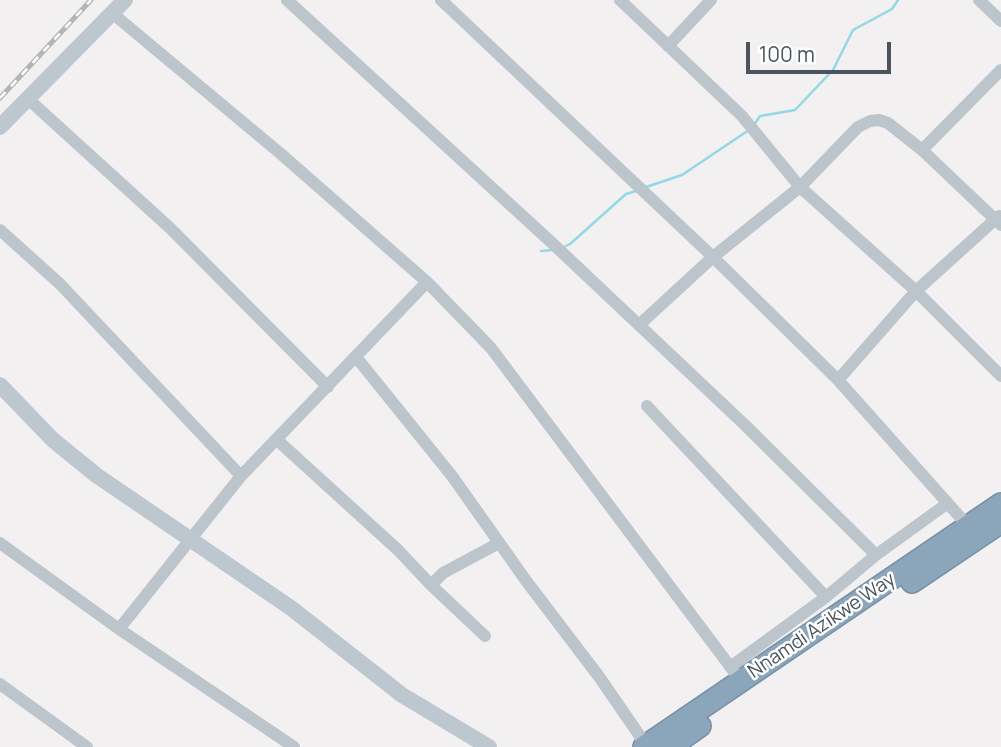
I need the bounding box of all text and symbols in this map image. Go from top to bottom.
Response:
scale bar [749,28,894,72]
text: 100 m [759,40,815,68]
street label: Nnamdi Azikwe Way [744,568,900,684]

